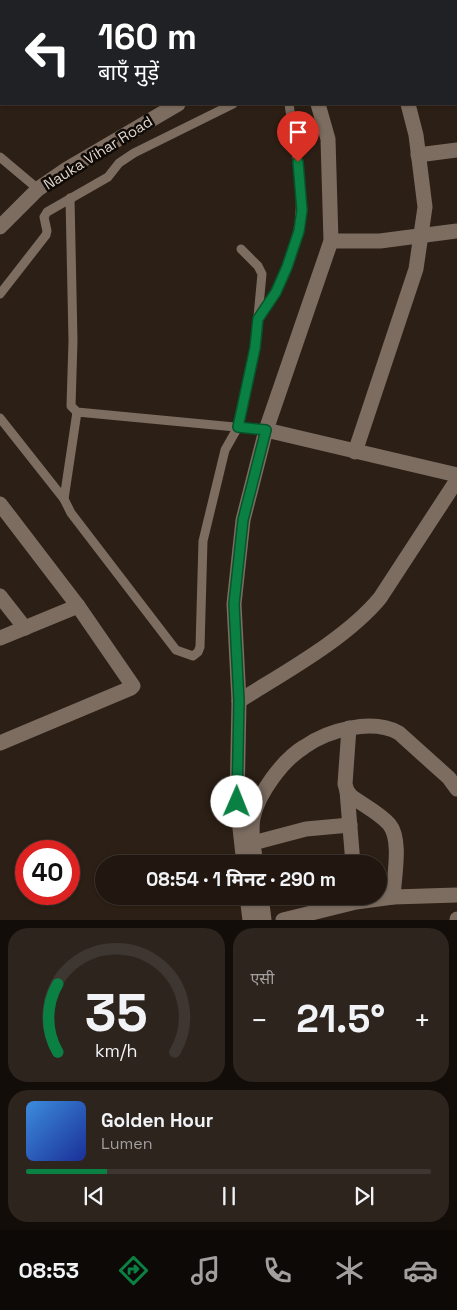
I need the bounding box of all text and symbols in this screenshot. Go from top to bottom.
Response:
text: 160 m [98,15,197,59]
icon: left [15,20,80,85]
text: बाएँ मुड़ें [98,58,159,86]
street label: Nauka Vihar Road [40,111,156,194]
pin [277,111,319,162]
icon: arrive [284,118,312,146]
position arrow [210,775,262,827]
speed limit sign: 40 [15,840,80,905]
text: 08:54 · 1 मिनट · 290 m [146,867,336,892]
text: एसी [251,968,274,989]
text: 35 [85,980,148,1046]
text: 21.5° [296,995,385,1043]
text: − [251,1002,268,1038]
text: + [414,1002,431,1038]
text: km/h [95,1039,138,1062]
text: Golden Hour [101,1108,213,1133]
text: Lumen [101,1133,153,1154]
icon: previous [80,1182,108,1210]
icon: pause [215,1182,243,1210]
icon: next [350,1182,378,1210]
icon: directions [116,1253,151,1288]
icon: music [188,1253,223,1288]
icon: phone [260,1253,295,1288]
icon: climate [332,1253,367,1288]
icon: car [403,1253,438,1288]
text: 08:53 [18,1256,79,1284]

